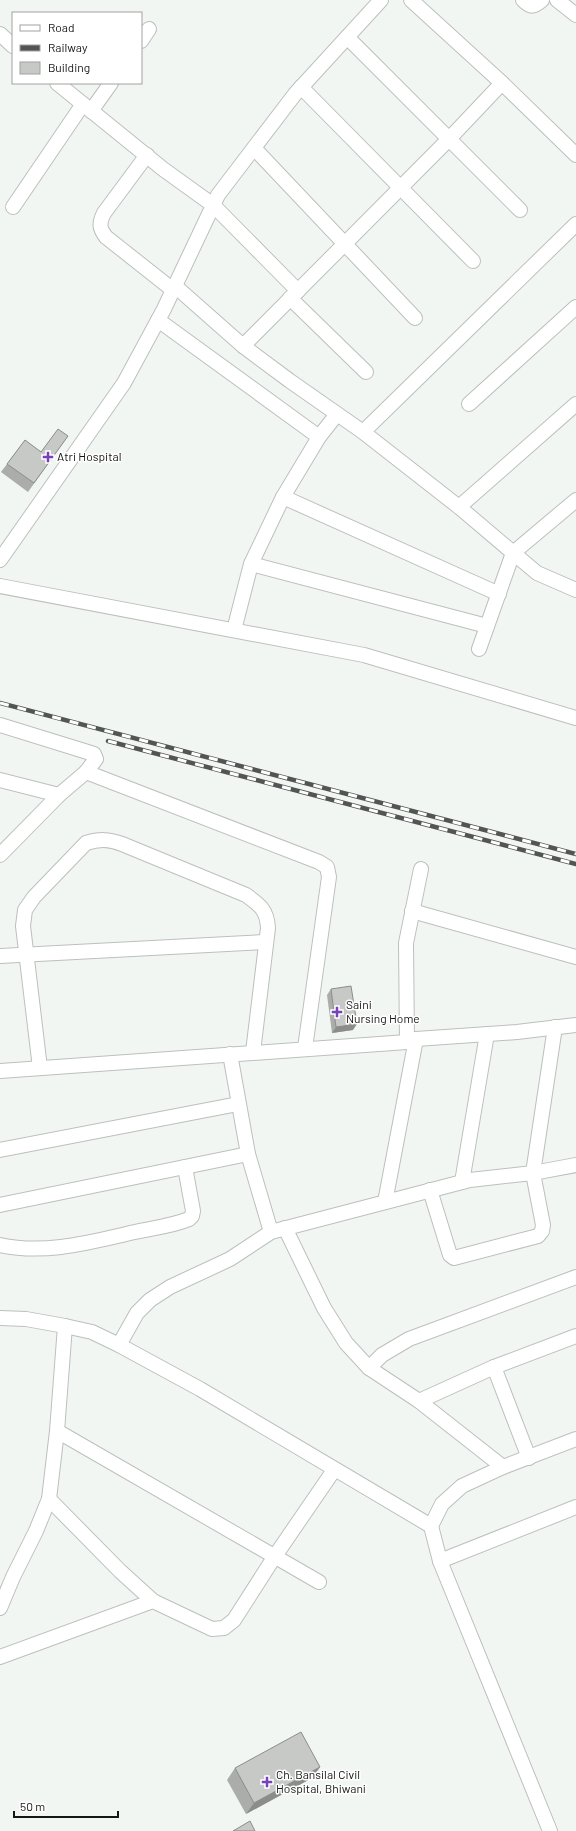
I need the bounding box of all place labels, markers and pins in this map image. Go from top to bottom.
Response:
place label: Atri Hospital [57,449,121,463]
marker: Atri Hospital [42,451,54,463]
place label: Saini Nursing Home [346,997,420,1025]
marker: Saini Nursing Home [331,1006,343,1018]
place label: Ch. Bansilal Civil Hospital, Bhiwani [276,1767,366,1795]
marker: Ch. Bansilal Civil Hospital, Bhiwani [261,1776,273,1788]

